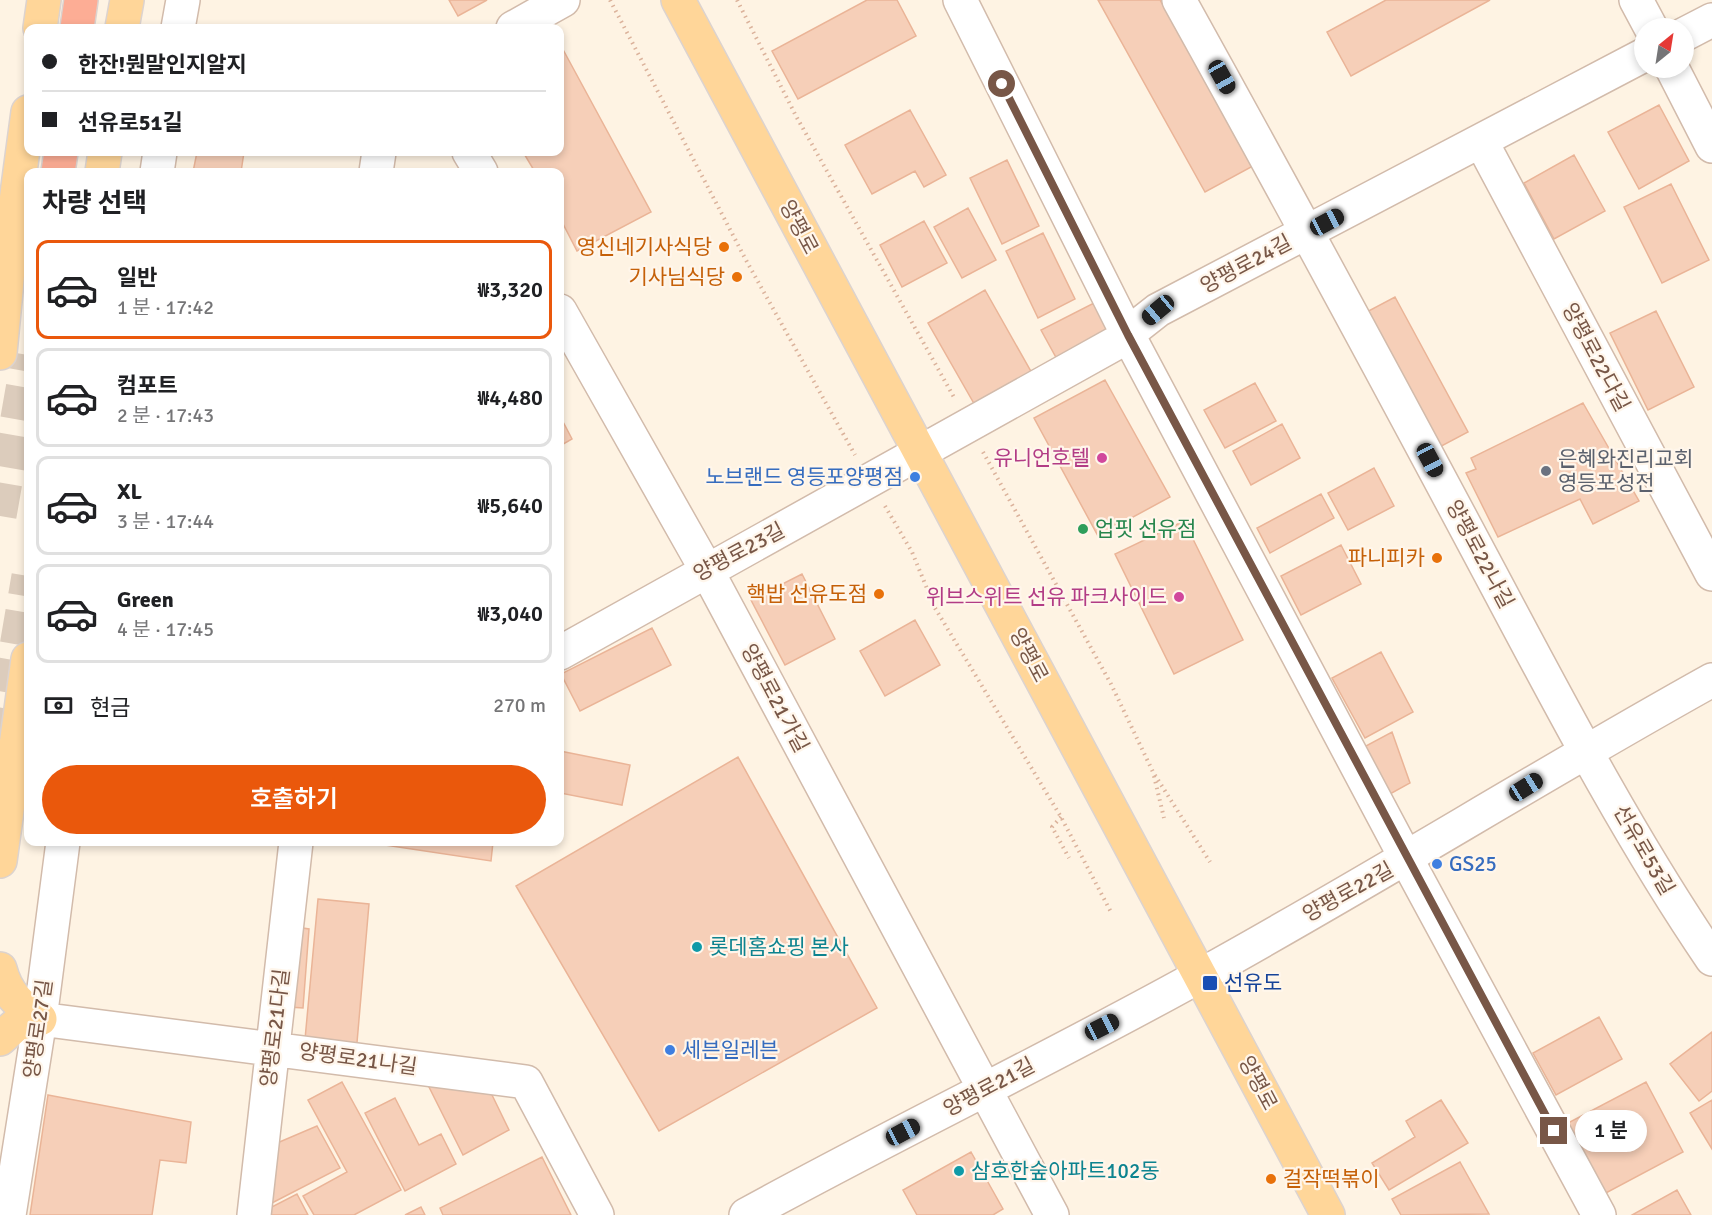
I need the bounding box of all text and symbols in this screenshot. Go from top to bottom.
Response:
north arrow [1634,18,1694,78]
map controls [1634,18,1694,78]
text: 한잔!뭔말인지알지 [78,51,247,78]
car [1205,57,1239,97]
route start [988,70,1015,97]
text: 선유로51길 [78,109,183,136]
text: 차량 선택 [42,187,147,220]
street label: 양평로 [774,195,824,259]
car [1307,206,1347,238]
street label: 양평로24길 [1196,229,1296,299]
place label: 영신네기사식당 [577,234,712,260]
marker: 영신네기사식당 [717,240,731,254]
icon: car [45,263,99,317]
text: 일반 [117,264,157,291]
place label: 기사님식당 [628,264,725,290]
marker: 기사님식당 [730,270,744,284]
text: ₩3,320 [477,276,543,303]
car [1138,292,1178,328]
text: 1 분 · 17:42 [117,295,214,320]
street label: 양평로22다길 [1557,298,1635,416]
icon: car [45,371,99,425]
text: 컴포트 [117,372,178,399]
text: ₩4,480 [477,384,543,411]
text: 2 분 · 17:43 [117,403,214,428]
car [1414,440,1446,480]
place label: 유니언호텔 [993,445,1090,471]
place label: 은혜와진리교회 영등포성전 [1558,446,1693,496]
marker: 유니언호텔 [1095,451,1109,465]
place label: 노브랜드 영등포양평점 [705,464,903,490]
marker: 은혜와진리교회 영등포성전 [1539,464,1553,478]
marker: 노브랜드 영등포양평점 [908,470,922,484]
text: XL [117,478,142,505]
icon: car [45,479,99,533]
text: ₩5,640 [477,492,543,519]
street label: 양평로22나길 [1441,495,1519,613]
text: 3 분 · 17:44 [117,509,214,534]
place label: 업핏 선유점 [1095,516,1196,542]
street label: 양평로23길 [689,517,789,587]
marker: 업핏 선유점 [1076,522,1090,536]
place label: 파니피카 [1348,545,1425,571]
marker: 파니피카 [1430,551,1444,565]
place label: 핵밥 선유도점 [746,581,867,607]
place label: 위브스위트 선유 파크사이드 [926,584,1167,610]
text: Green [117,586,174,613]
icon: car [45,587,99,641]
marker: 핵밥 선유도점 [872,587,886,601]
marker: 위브스위트 선유 파크사이드 [1172,590,1186,604]
text: ₩3,040 [477,600,543,627]
text: 4 분 · 17:45 [117,617,214,642]
street label: 양평로 [1004,623,1054,687]
street label: 양평로21가길 [736,639,814,757]
icon: cash [42,689,75,722]
text: 270 m [493,693,546,718]
text: 현금 [90,694,130,721]
button: 호출하기 [42,765,546,834]
car [1506,770,1546,804]
street label: 선유로53길 [1608,800,1680,900]
place label: GS25 [1449,851,1497,877]
street label: 양평로22길 [1298,856,1398,928]
marker: GS25 [1430,857,1444,871]
place label: 롯데홈쇼핑 본사 [709,934,849,960]
marker: 롯데홈쇼핑 본사 [690,940,704,954]
street label: 양평로21다길 [255,967,295,1089]
place label: 선유도 [1224,970,1282,996]
marker: 선유도 [1201,974,1219,992]
street label: 양평로27길 [18,978,58,1080]
car [1082,1011,1122,1043]
place label: 세븐일레븐 [682,1037,779,1063]
street label: 양평로21나길 [297,1038,419,1080]
marker: 세븐일레븐 [663,1043,677,1057]
street label: 양평로 [1233,1051,1283,1115]
street label: 양평로21길 [939,1052,1039,1122]
callout: 1 분 [1575,1110,1647,1152]
car [883,1116,923,1148]
route end [1540,1117,1567,1144]
text: 1 분 [1594,1118,1628,1143]
place label: 삼호한숲아파트102동 [971,1158,1160,1184]
marker: 삼호한숲아파트102동 [952,1164,966,1178]
place label: 걸작떡볶이 [1283,1166,1380,1192]
marker: 걸작떡볶이 [1264,1172,1278,1186]

